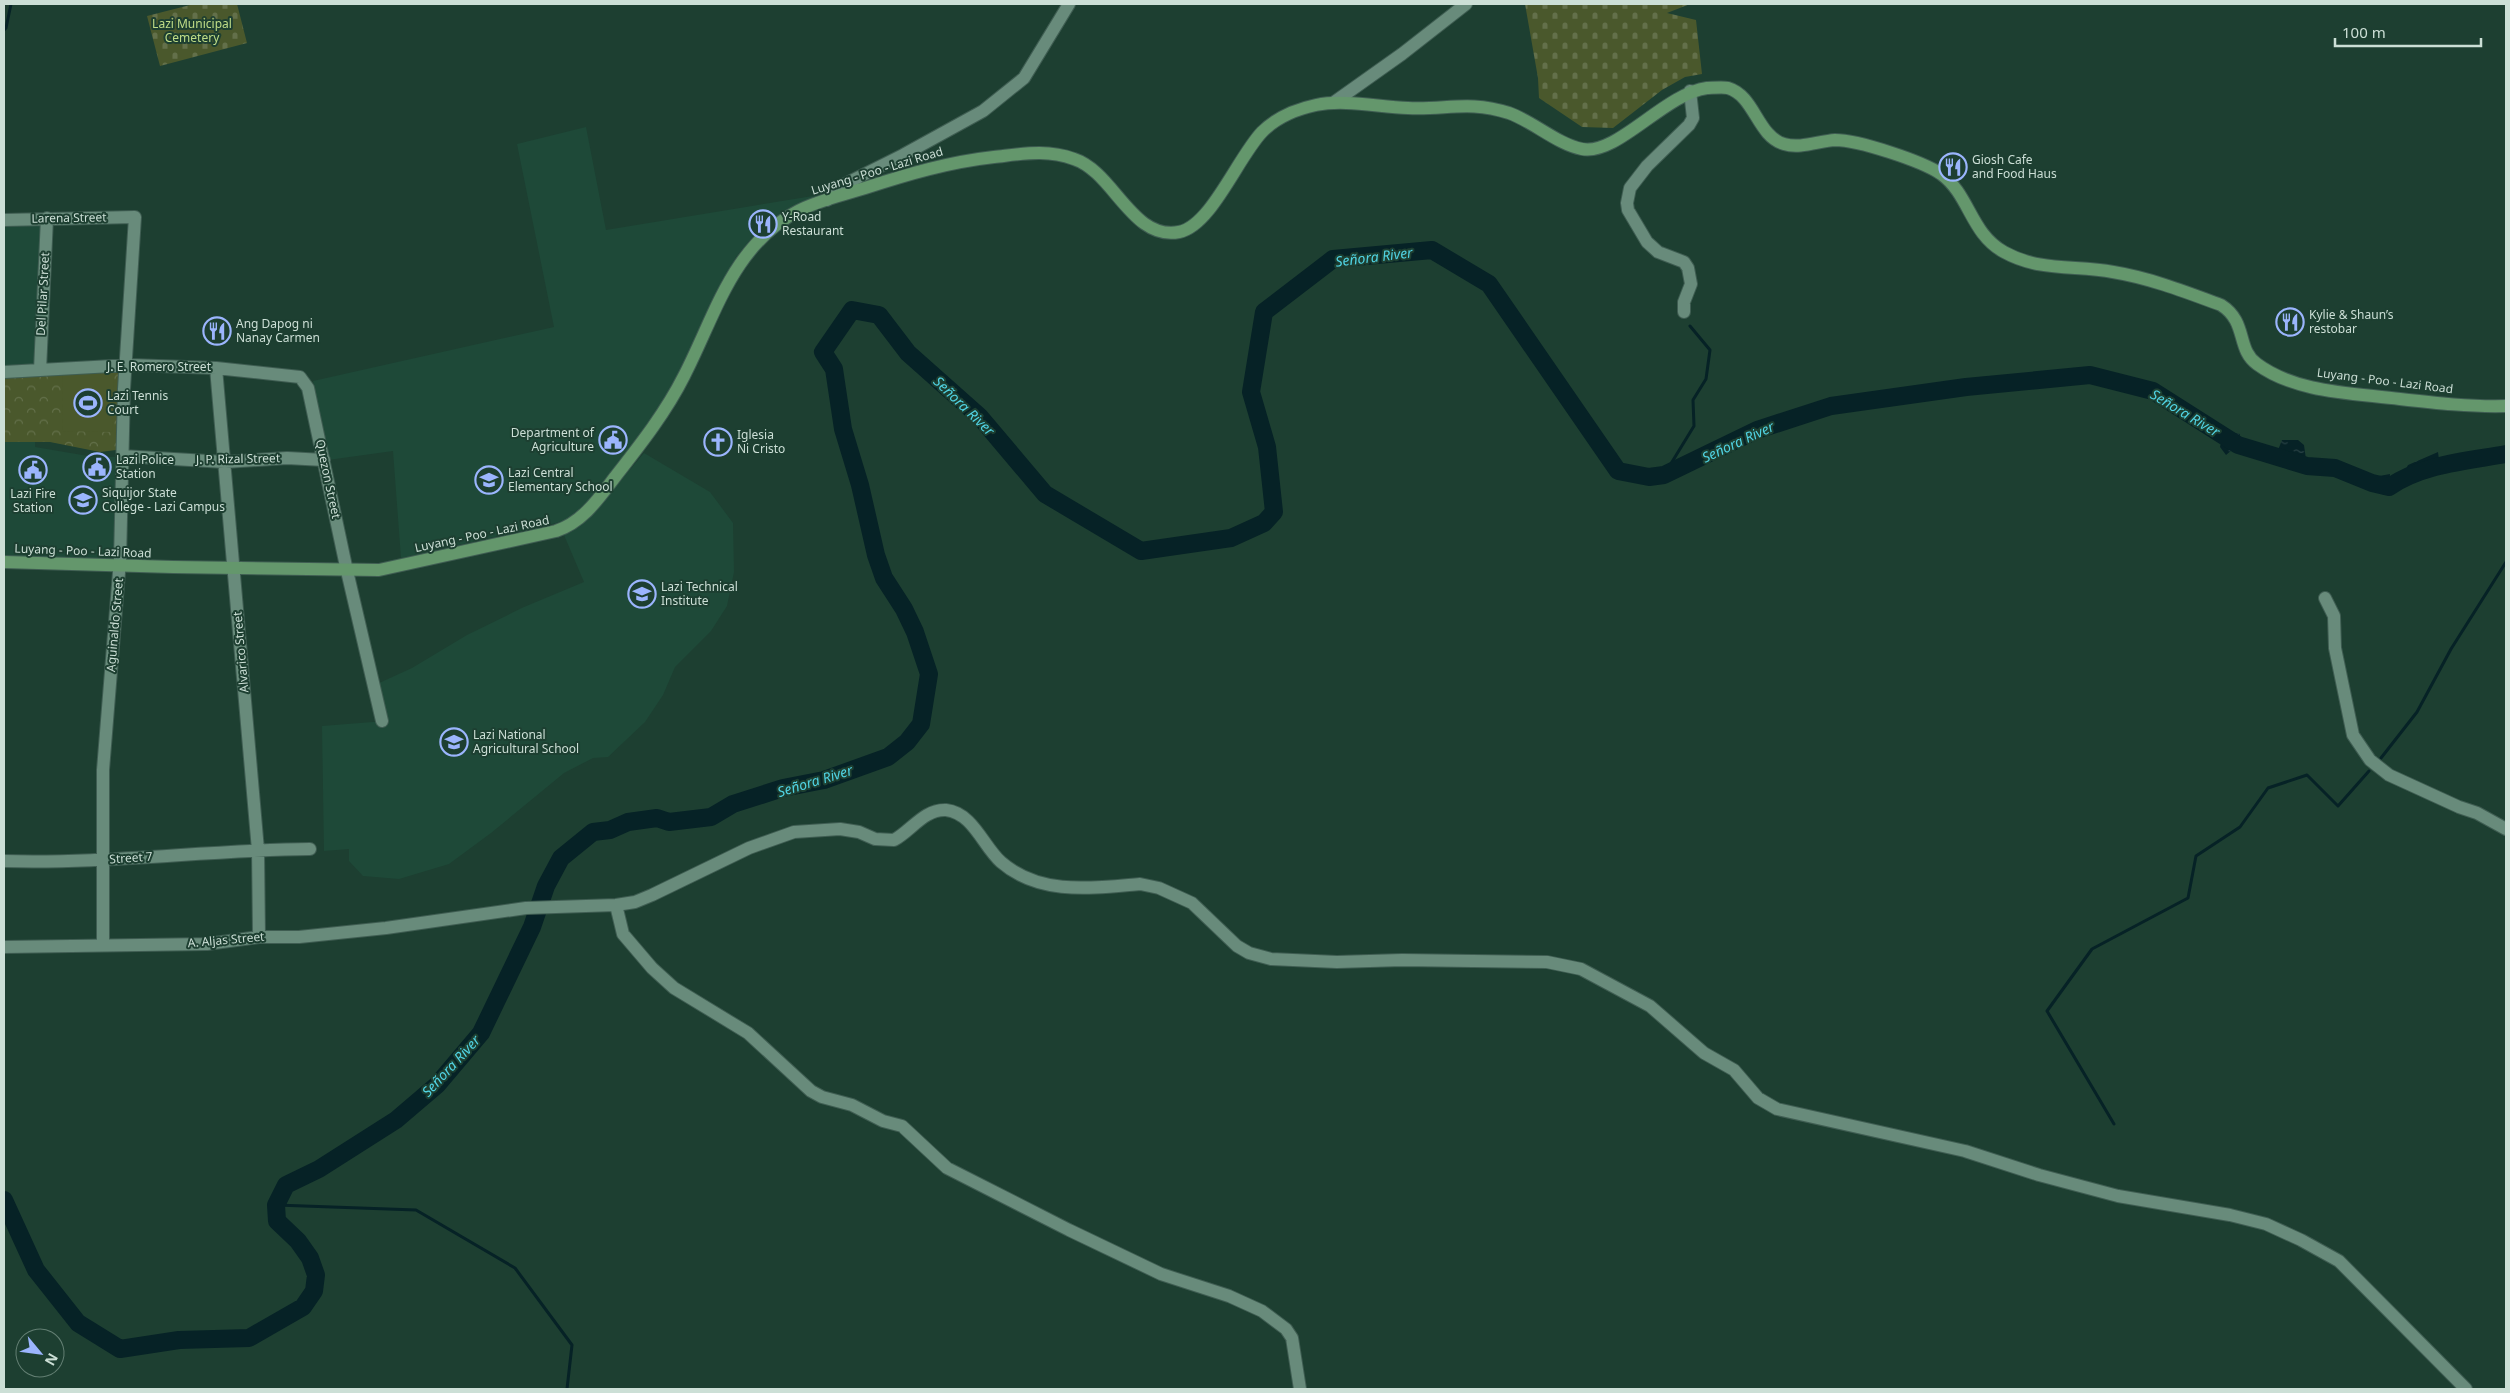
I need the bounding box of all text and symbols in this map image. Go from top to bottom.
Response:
park label: Lazi Municipal Cemetery [152,15,232,46]
scale bar [2335,15,2481,47]
text: 100 m [2342,22,2386,42]
street label: Luyang - Poo - Lazi Road [809,142,945,199]
place label: Giosh Cafe and Food Haus [1972,151,2057,182]
restaurant icon: Giosh Cafe and Food Haus [1938,152,1968,182]
street label: Larena Street [31,208,107,227]
place label: Y-Road Restaurant [782,208,844,239]
restaurant icon: Y-Road Restaurant [748,209,778,239]
water label: Señora River [1334,242,1414,271]
street label: Del Pilar Street [32,251,53,336]
place label: Kylie & Shaun’s restobar [2309,306,2394,337]
restaurant icon: Kylie & Shaun’s restobar [2275,307,2305,337]
place label: Ang Dapog ni Nanay Carmen [236,315,320,346]
restaurant icon: Ang Dapog ni Nanay Carmen [202,316,232,346]
street label: J. E. Romero Street [106,358,212,375]
street label: Luyang - Poo - Lazi Road [2316,364,2454,397]
water label: Señora River [930,372,999,440]
water label: Señora River [2147,384,2224,441]
place label: Lazi Tennis Court [107,387,168,418]
sports icon: Lazi Tennis Court [73,388,103,418]
water label: Señora River [1699,416,1777,467]
place label: Department of Agriculture [511,424,595,455]
public building icon: Department of Agriculture [598,425,628,455]
place label: Iglesia Ni Cristo [737,426,785,457]
church icon: Iglesia Ni Cristo [703,427,733,457]
street label: Quezon Street [312,438,345,521]
street label: J. P. Rizal Street [195,449,281,468]
place label: Lazi Police Station [116,451,174,482]
public building icon: Lazi Police Station [82,452,112,482]
public building icon: Lazi Fire Station [18,455,48,485]
place label: Lazi Central Elementary School [508,464,613,495]
school or university icon: Lazi Central Elementary School [474,465,504,495]
place label: Siquijor State College - Lazi Campus [102,484,225,515]
place label: Lazi Fire Station [10,485,56,516]
school or university icon: Siquijor State College - Lazi Campus [68,485,98,515]
street label: Luyang - Poo - Lazi Road [413,511,551,556]
street label: Luyang - Poo - Lazi Road [14,540,152,561]
street label: Aguinaldo Street [102,577,127,673]
place label: Lazi Technical Institute [661,578,738,609]
school or university icon: Lazi Technical Institute [627,579,657,609]
street label: Alvarico Street [228,610,253,693]
place label: Lazi National Agricultural School [473,726,579,757]
school or university icon: Lazi National Agricultural School [439,727,469,757]
water label: Señora River [775,760,855,801]
street label: Street 7 [109,847,153,867]
street label: A. Aljas Street [187,928,266,951]
water label: Señora River [417,1030,484,1101]
north arrow [15,1328,65,1378]
text: N [41,1350,63,1369]

